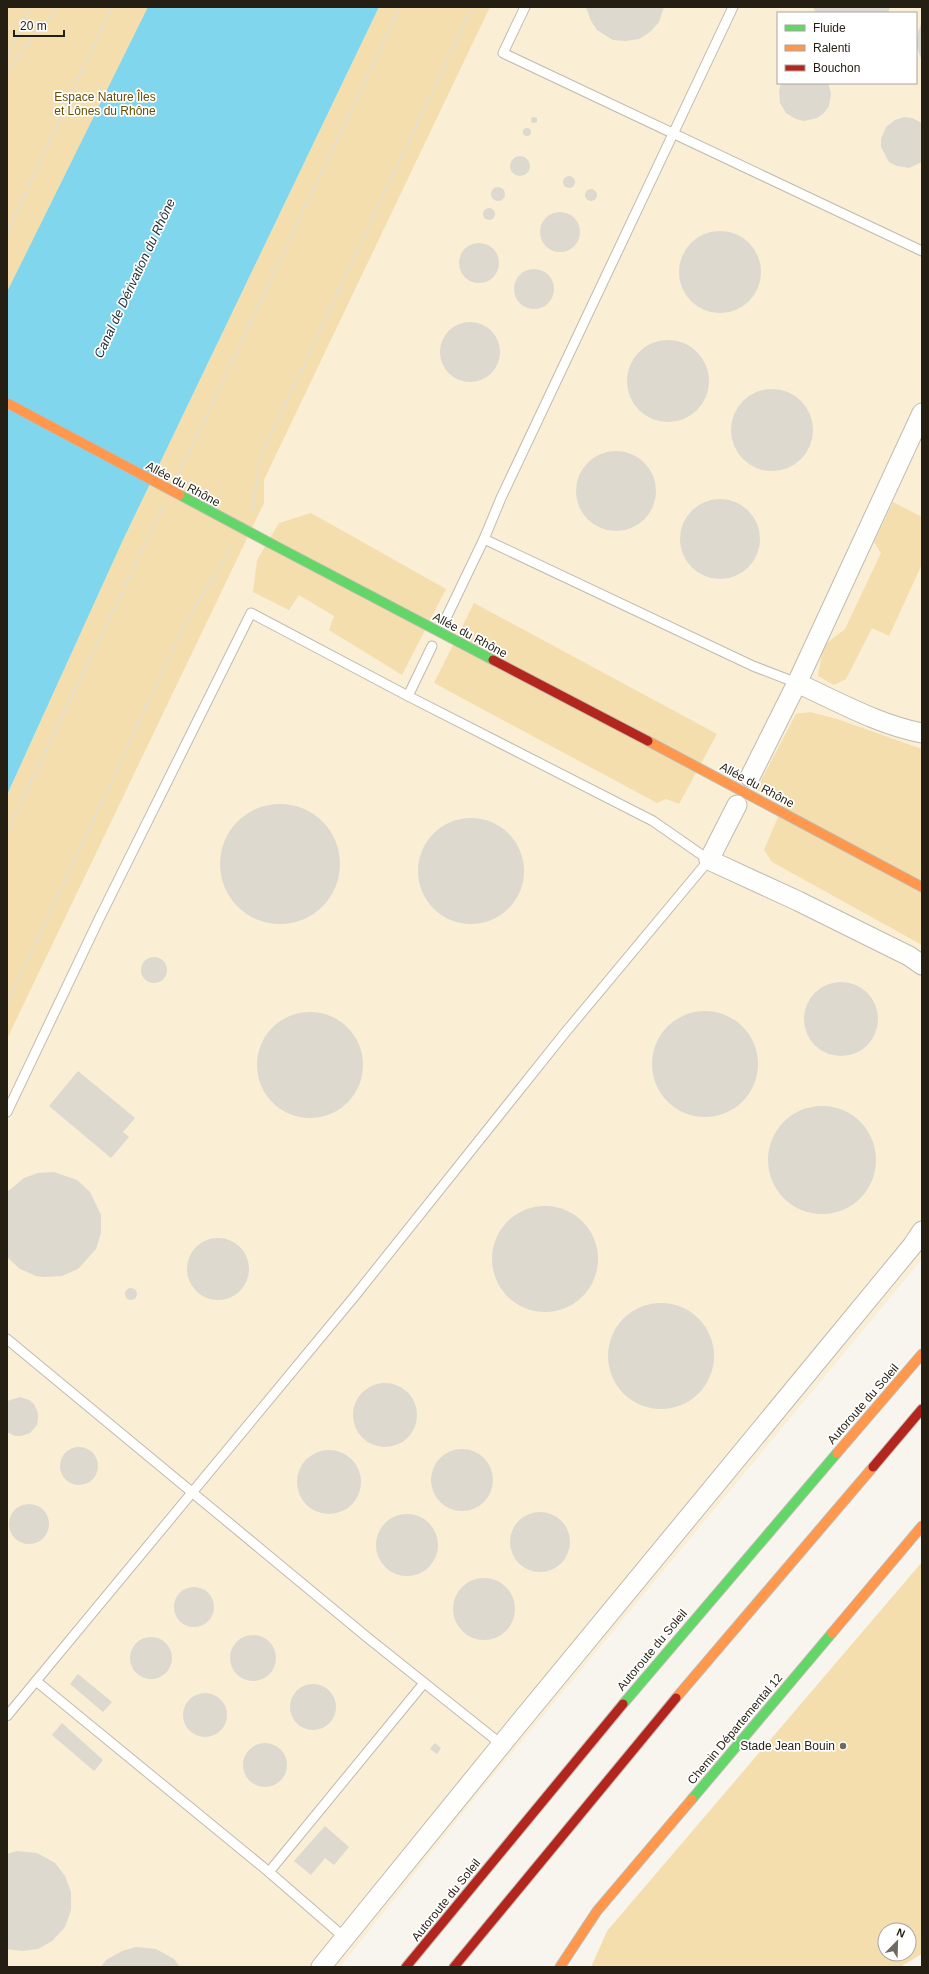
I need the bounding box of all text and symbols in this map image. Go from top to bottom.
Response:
scale bar [14,12,64,38]
legend [777,12,917,84]
text: 20 m [20,19,47,33]
text: Fluide [813,21,846,35]
text: Ralenti [813,41,850,55]
text: Bouchon [813,61,860,75]
park label: Espace Nature Îles et Lônes du Rhône [54,89,156,118]
water label: Canal de Dérivation du Rhône [91,196,178,360]
street label: Allée du Rhône [143,459,223,510]
street label: Allée du Rhône [430,610,510,661]
street label: Allée du Rhône [717,760,797,811]
street label: Autoroute du Soleil [824,1361,902,1447]
street label: Autoroute du Soleil [614,1607,690,1693]
street label: Chemin Départemental 12 [685,1671,786,1787]
place label: Stade Jean Bouin [740,1739,835,1753]
marker: Stade Jean Bouin [838,1741,848,1751]
street label: Autoroute du Soleil [409,1856,483,1944]
north arrow [877,1922,917,1962]
text: N [895,1926,907,1940]

